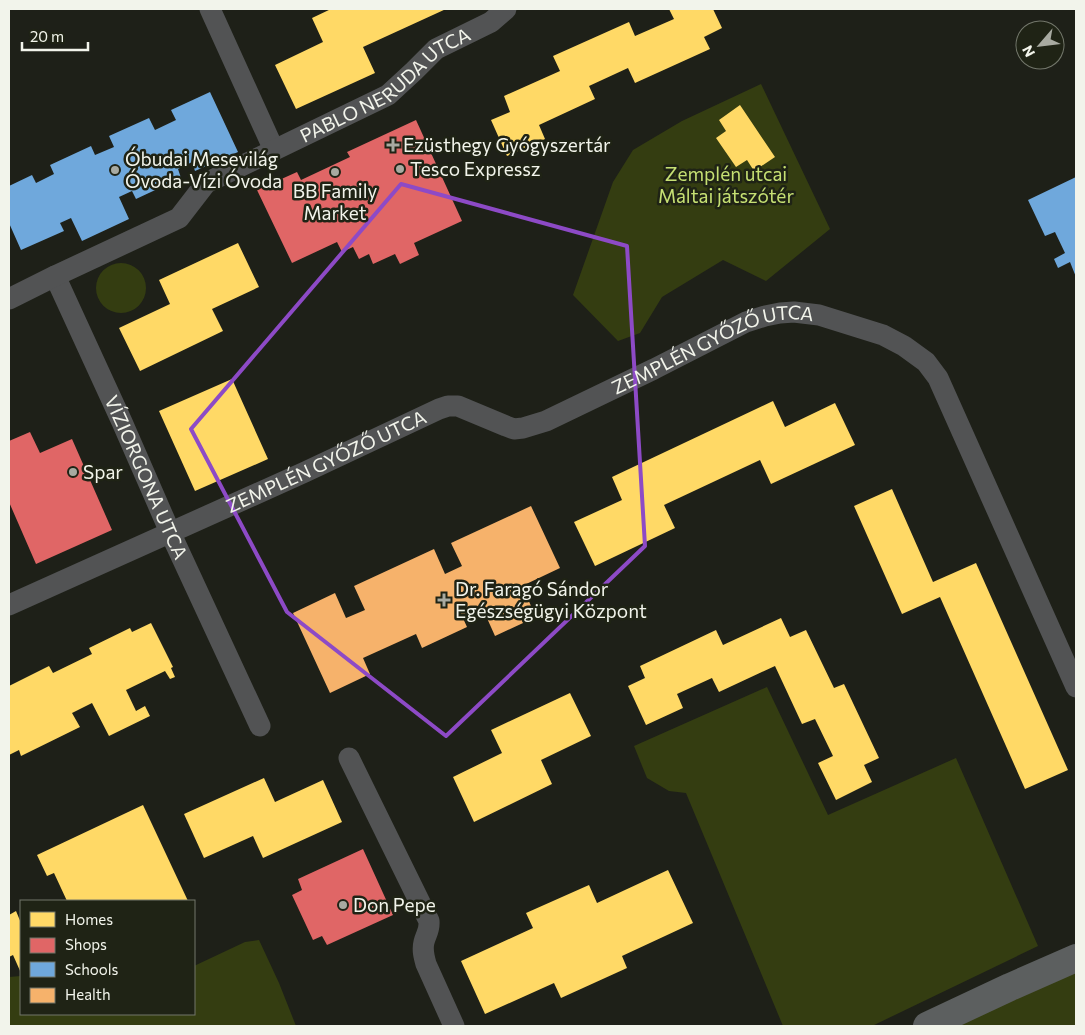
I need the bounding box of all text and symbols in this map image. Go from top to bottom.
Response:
scale bar [22,20,89,52]
north arrow [1015,20,1065,70]
street label: PABLO NERUDA UTCA [296,22,474,147]
text: 20 m [30,27,64,45]
text: N [1018,43,1038,60]
place label: Ezüsthegy Gyógyszertár [403,133,611,156]
marker: Ezüsthegy Gyógyszertár [387,139,399,151]
place label: Óbudai Mesevilág Óvoda-Vízi Óvoda [125,146,282,192]
place label: Tesco Expressz [410,157,540,180]
park label: Zemplén utcai Máltai játszótér [658,162,794,207]
marker: Tesco Expressz [394,163,406,175]
marker: Óbudai Mesevilág Óvoda-Vízi Óvoda [109,164,121,176]
marker: BB Family Market [329,166,341,178]
place label: BB Family Market [293,179,378,224]
street label: ZEMPLÉN GYŐZŐ UTCA [608,299,815,399]
street label: VÍZIORGONA UTCA [100,392,193,563]
street label: ZEMPLÉN GYŐZŐ UTCA [222,405,430,517]
place label: Spar [83,460,123,483]
marker: Spar [67,466,79,478]
place label: Dr. Faragó Sándor Egészségügyi Központ [455,577,647,622]
marker: Dr. Faragó Sándor Egészségügyi Központ [437,593,451,607]
place label: Don Pepe [353,893,436,916]
marker: Don Pepe [337,899,349,911]
legend [20,900,195,1015]
text: Homes [65,910,113,928]
text: Shops [65,935,107,953]
text: Schools [65,960,119,978]
text: Health [65,985,111,1003]

